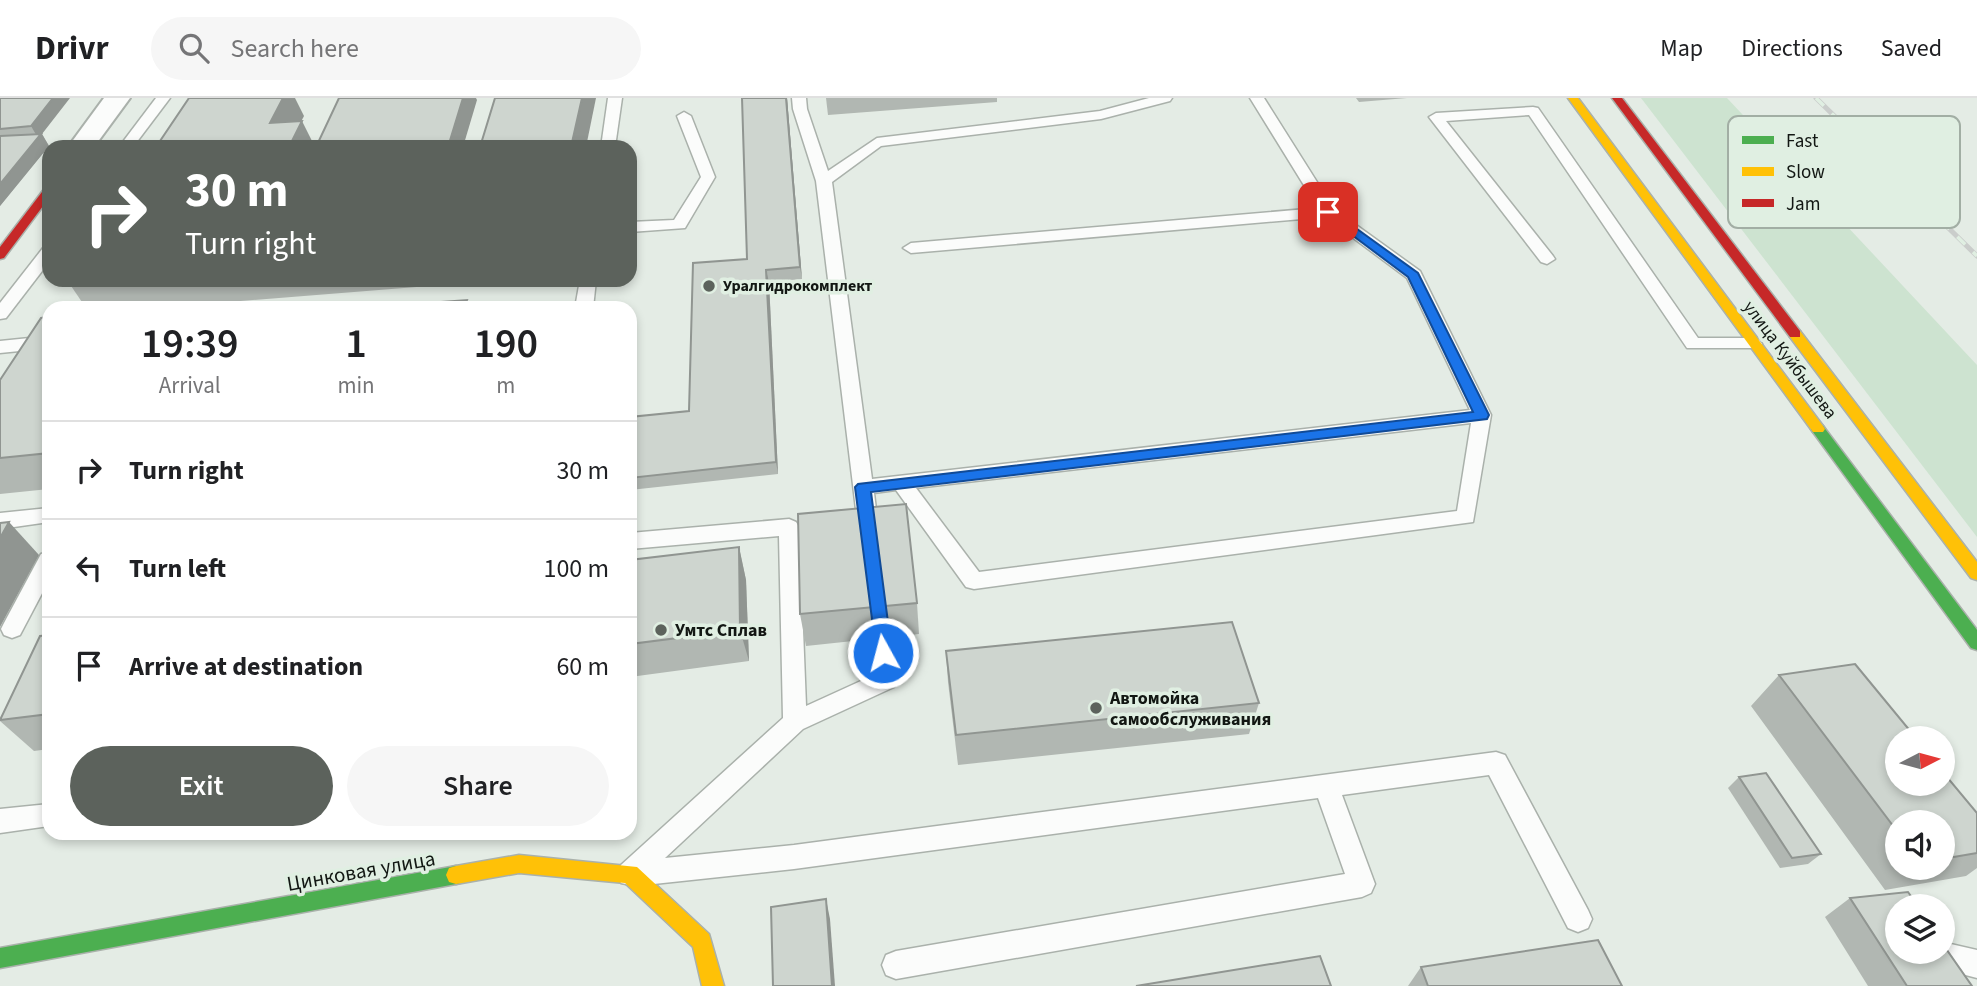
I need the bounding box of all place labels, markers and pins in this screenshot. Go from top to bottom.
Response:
pin [1298,182,1358,242]
place label: Уралгидрокомплект [723,275,873,297]
marker: Уралгидрокомплект [701,278,717,294]
place label: Умтс Сплав [675,618,767,643]
marker: Умтс Сплав [653,622,669,638]
place label: Автомойка самообслуживания [1109,686,1271,732]
marker: Автомойка самообслуживания [1088,700,1104,716]

